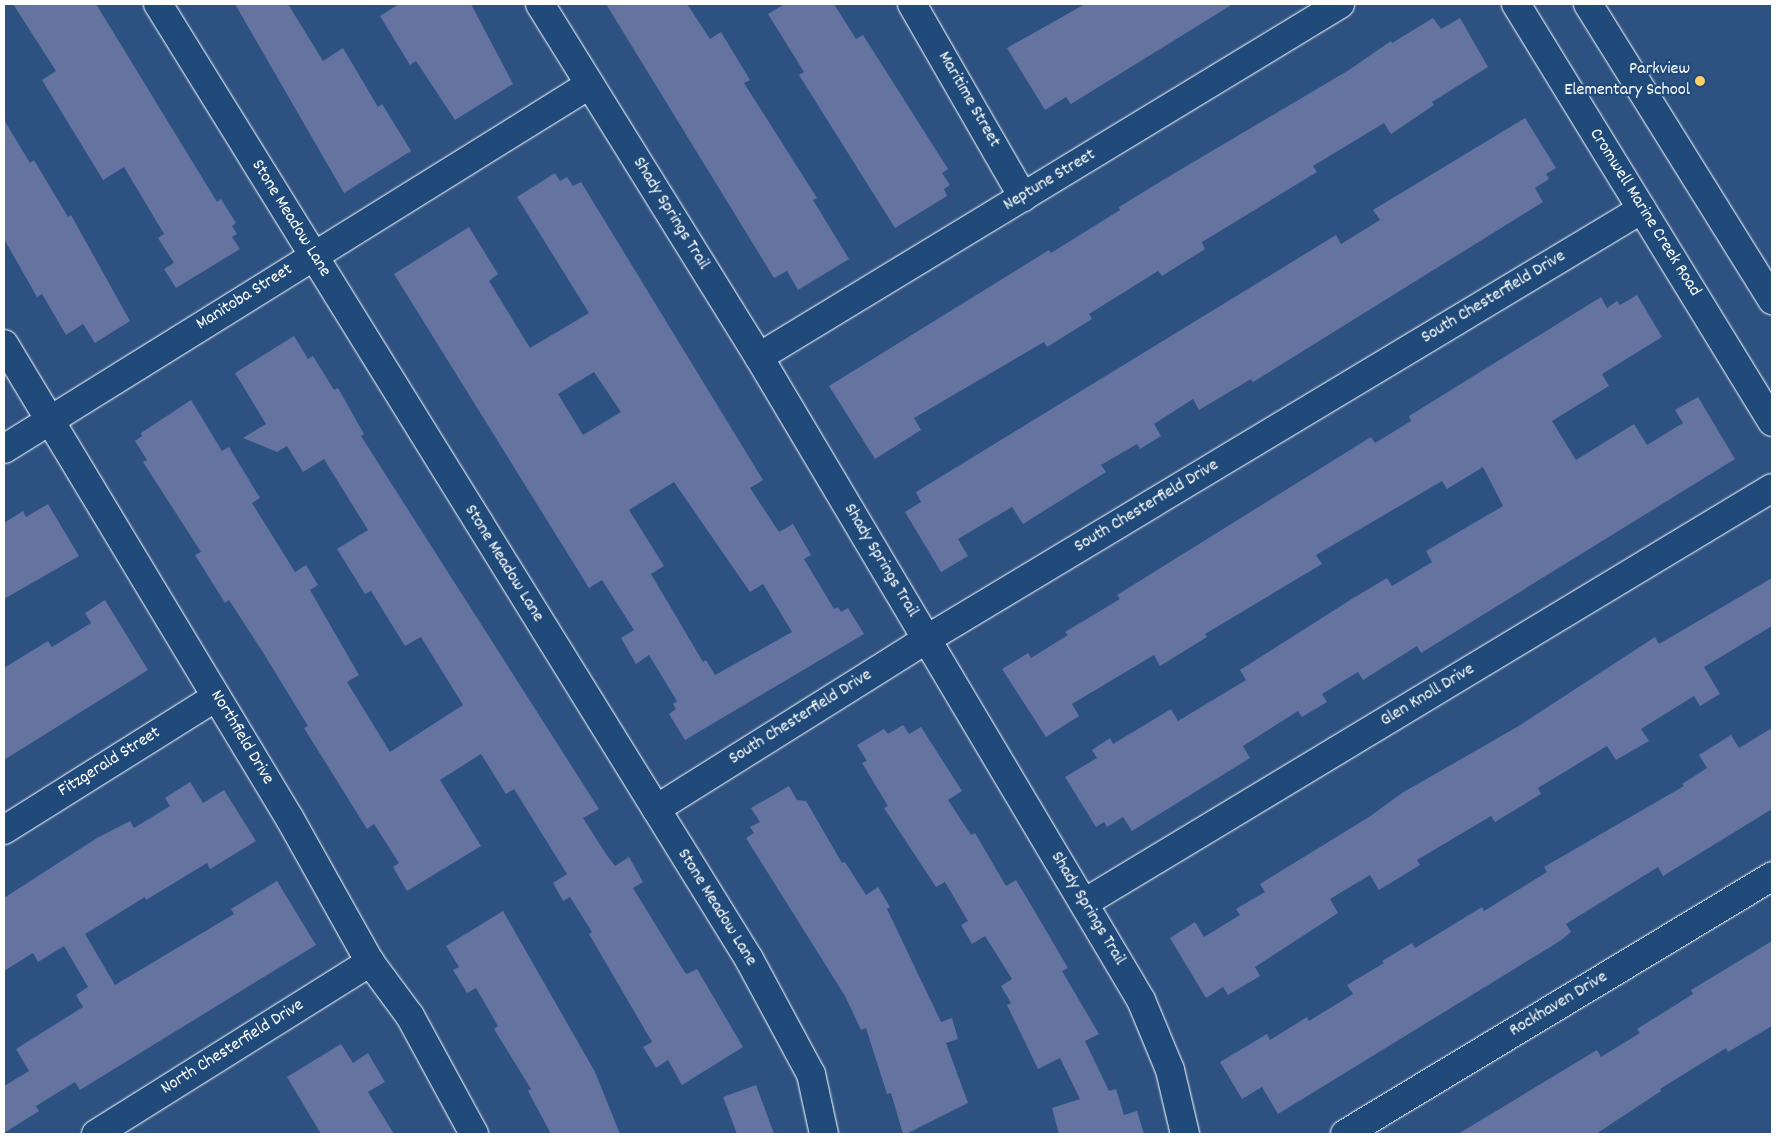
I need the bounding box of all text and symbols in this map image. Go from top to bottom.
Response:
street label: Maritime Street [932,48,1004,152]
place label: Parkview Elementary School [1564,60,1690,102]
marker: Parkview Elementary School [1694,75,1706,87]
street label: Cromwell Marine Creek Road [1583,125,1705,301]
street label: Neptune Street [1000,145,1100,217]
street label: Shady Springs Trail [627,154,713,274]
street label: Stone Meadow Lane [245,156,335,282]
street label: South Chesterfield Drive [1418,246,1570,350]
street label: Manitoba Street [193,260,297,336]
street label: South Chesterfield Drive [1071,455,1223,559]
street label: Shady Springs Trail [838,500,922,622]
street label: Stone Meadow Lane [458,501,548,627]
street label: Glen Knoll Drive [1377,660,1479,732]
street label: South Chesterfield Drive [726,665,876,771]
street label: Northfield Drive [204,687,278,789]
street label: Fitzgerald Street [55,723,165,803]
street label: Stone Meadow Lane [671,845,761,971]
street label: Shady Springs Trail [1045,848,1129,970]
street label: Rockhaven Drive [1506,967,1612,1043]
street label: North Chesterfield Drive [158,995,308,1101]

